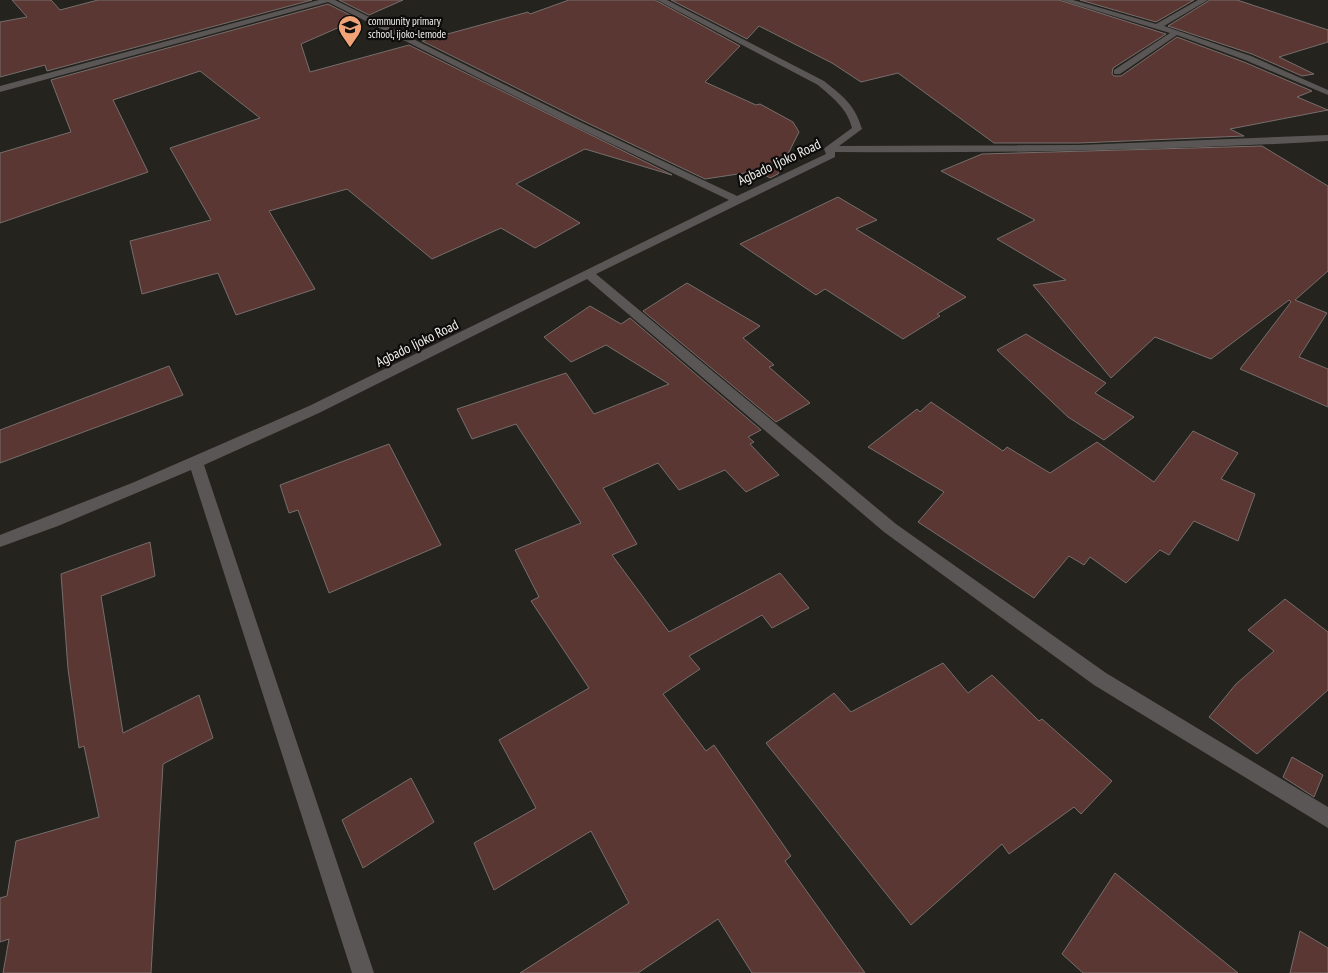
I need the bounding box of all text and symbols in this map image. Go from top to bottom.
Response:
school or university icon: community primary school, ijoko-lemode [337,14,363,48]
place label: community primary school, ijoko-lemode [368,14,447,41]
street label: Agbado Ijoko Road [735,135,823,189]
street label: Agbado Ijoko Road [373,315,461,371]

